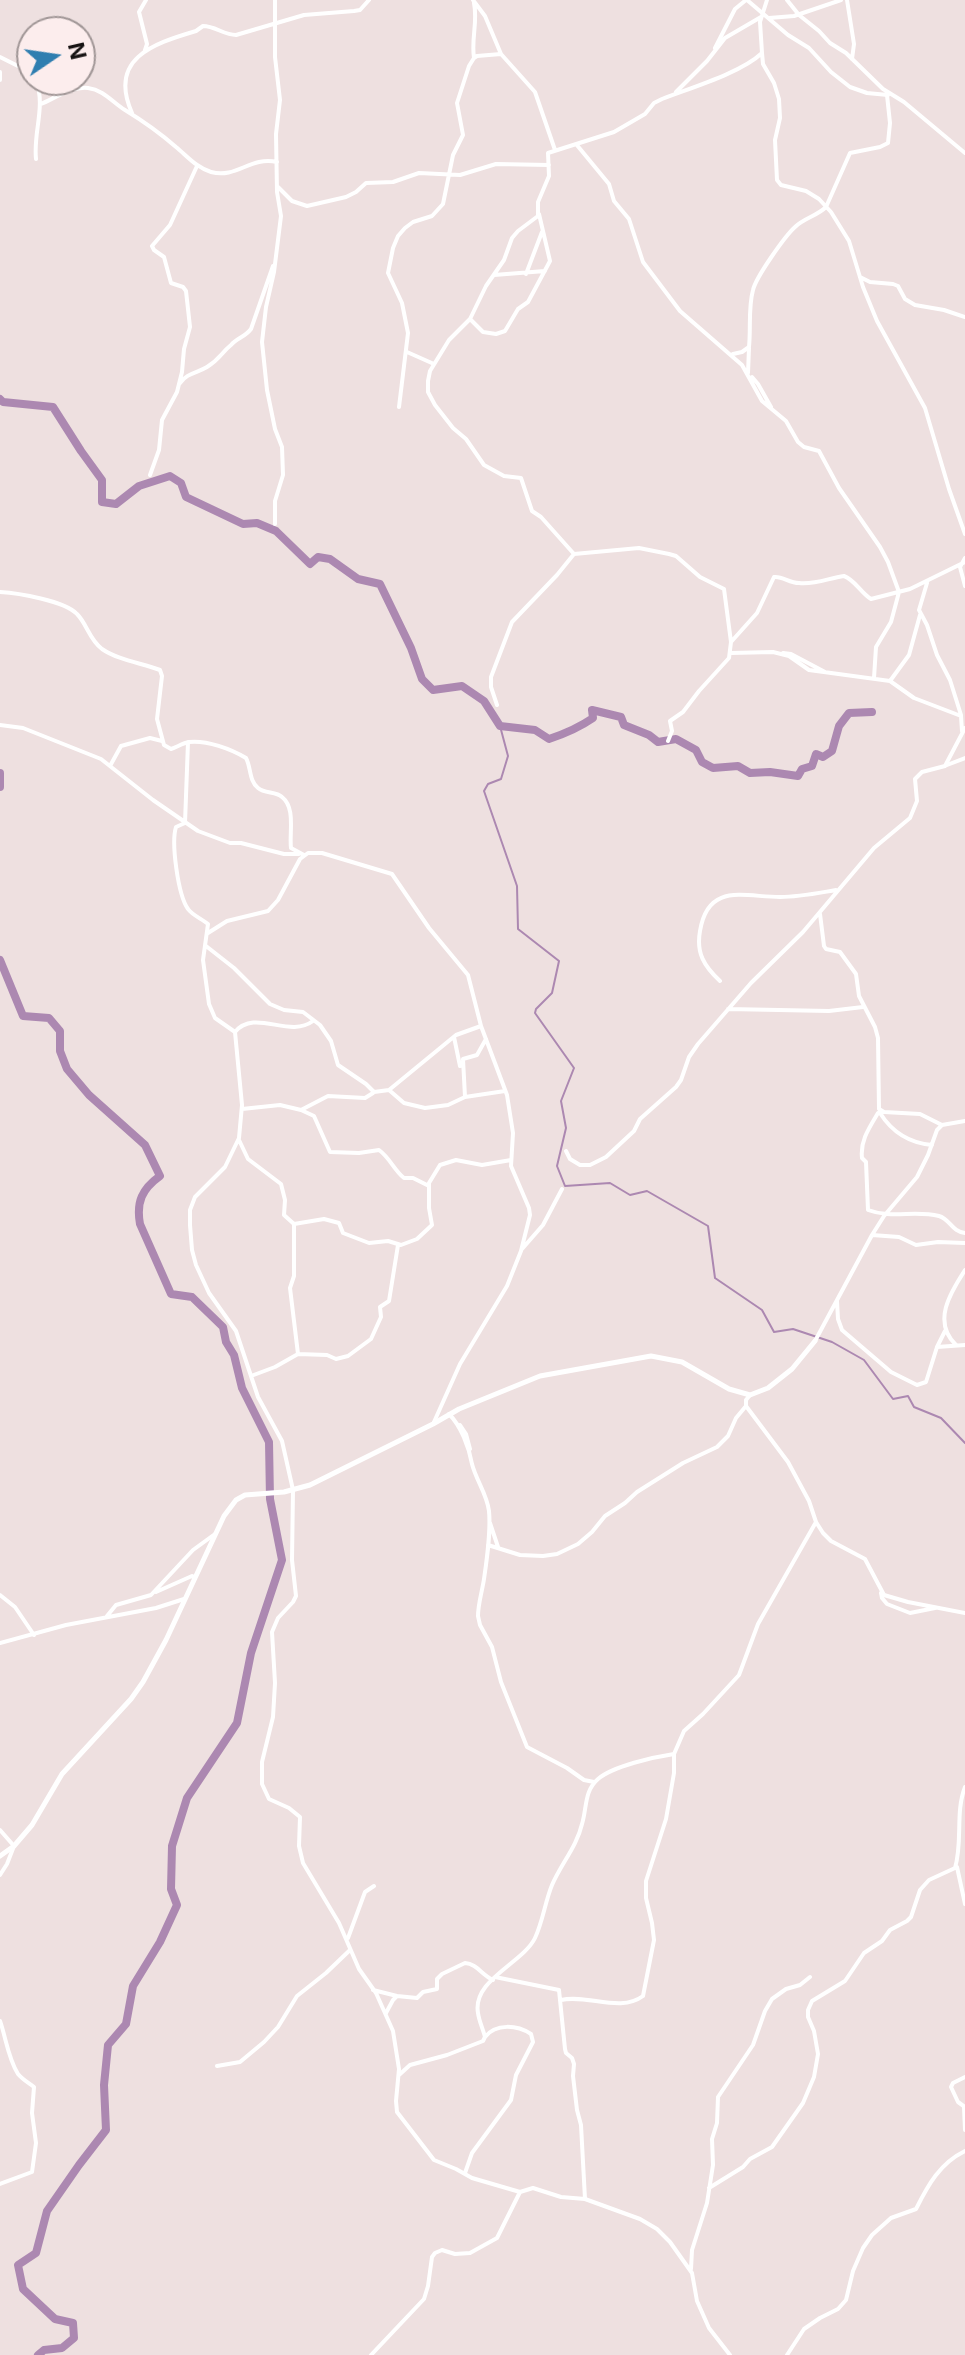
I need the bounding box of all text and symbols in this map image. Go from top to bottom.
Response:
north arrow [16,16,96,96]
text: N [63,40,92,62]

